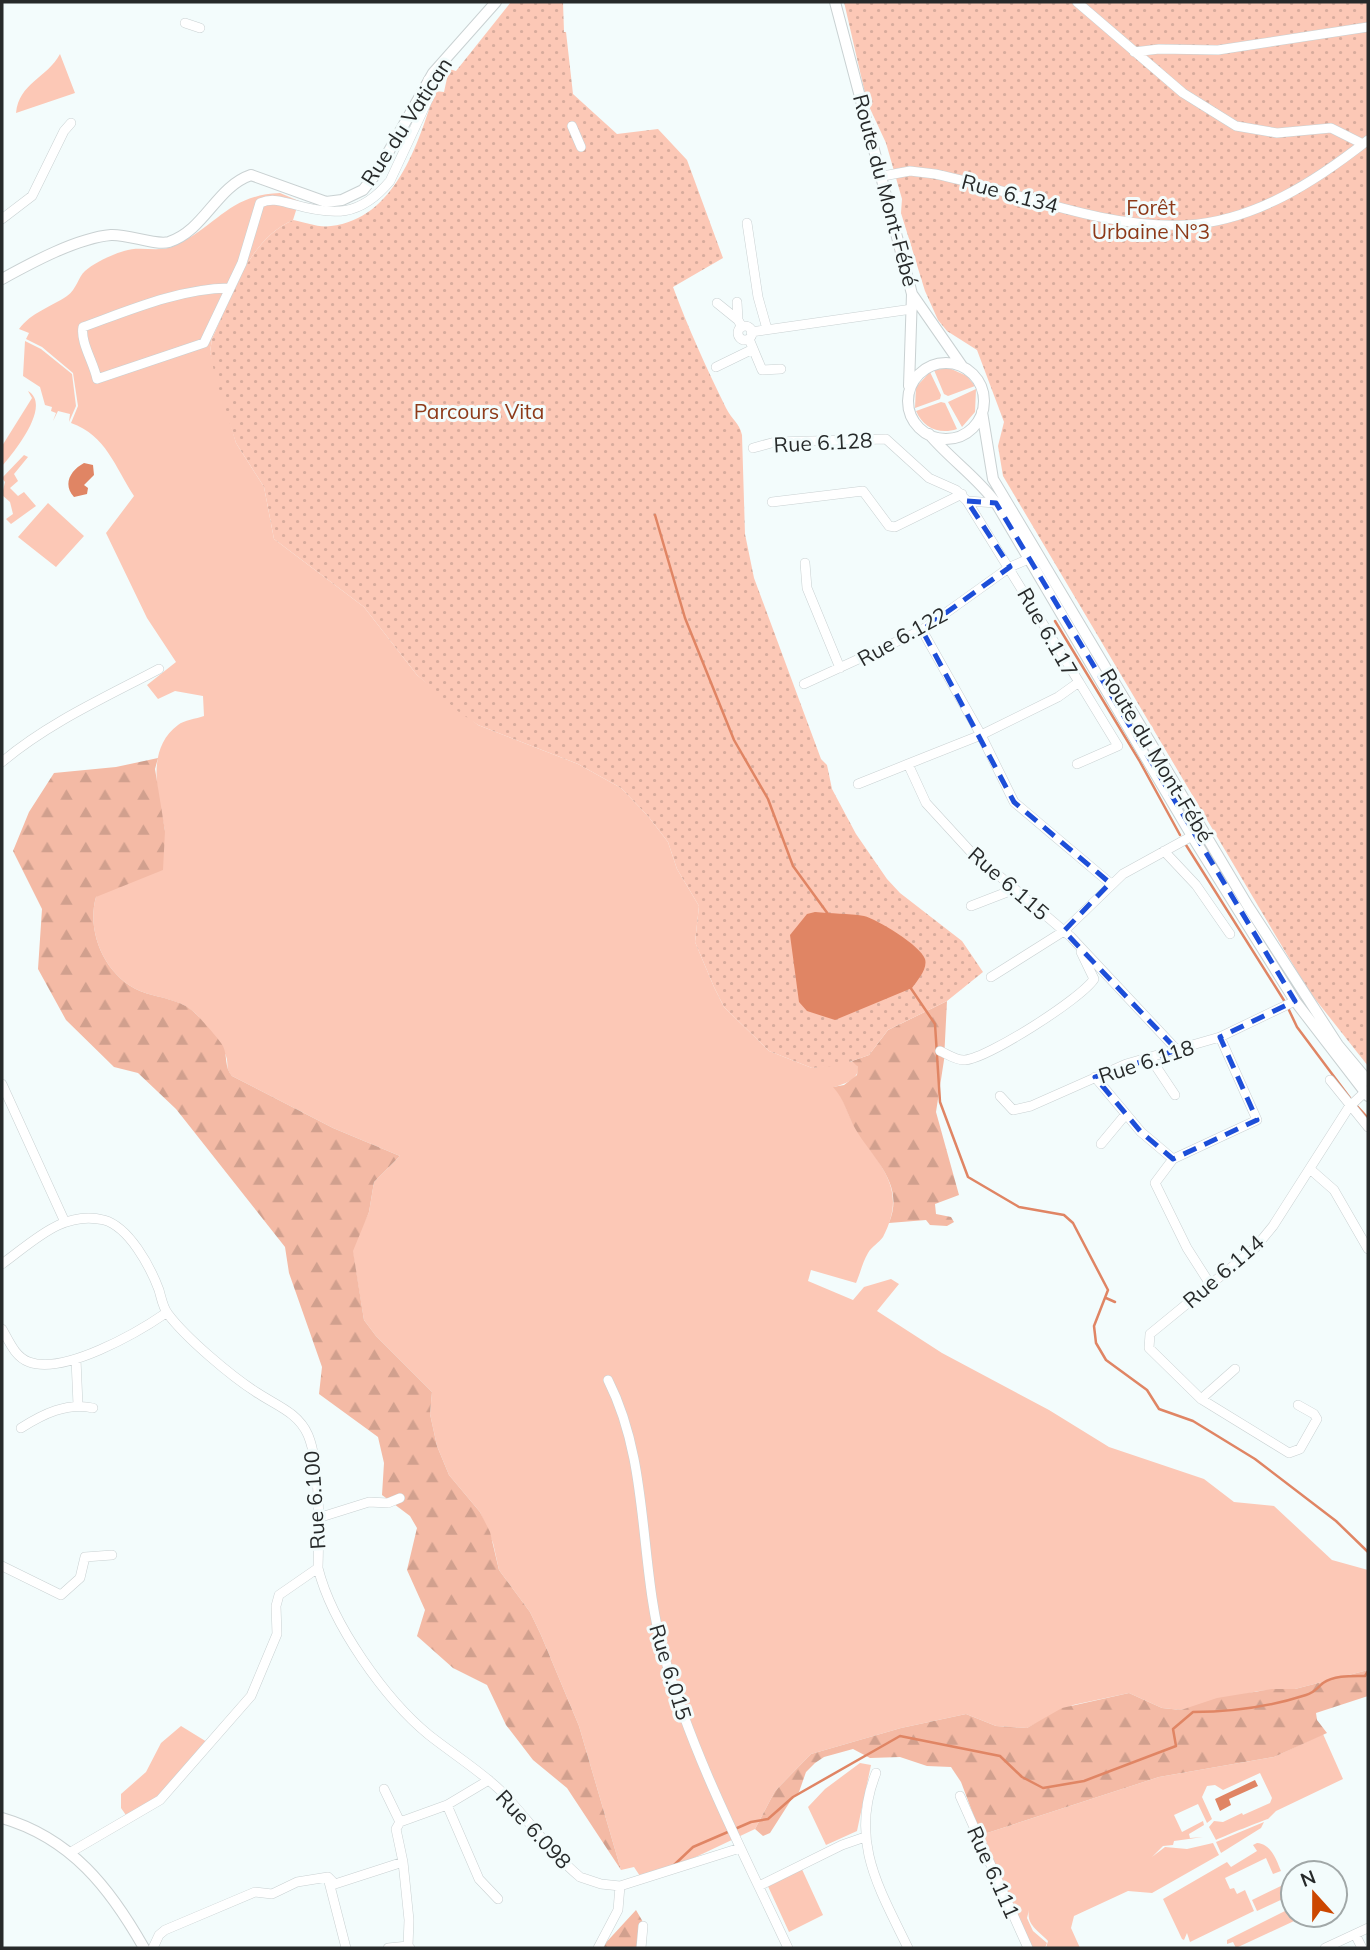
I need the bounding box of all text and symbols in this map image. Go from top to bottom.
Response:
street label: Rue du Vatican [355,52,457,190]
street label: Route du Mont-Fébé [848,91,924,289]
street label: Rue 6.134 [959,168,1061,218]
park label: Forêt Urbaine N°3 [1092,194,1210,244]
park label: Parcours Vita [414,398,544,424]
street label: Rue 6.128 [773,426,873,458]
street label: Rue 6.117 [1012,583,1084,681]
street label: Rue 6.122 [853,601,951,671]
street label: Route du Mont-Fébé [1095,663,1219,847]
street label: Rue 6.115 [963,841,1055,925]
street label: Rue 6.118 [1095,1033,1197,1089]
street label: Rue 6.114 [1177,1229,1269,1313]
street label: Rue 6.100 [298,1450,330,1550]
street label: Rue 6.015 [644,1621,698,1723]
street label: Rue 6.098 [491,1784,577,1874]
street label: Rue 6.111 [962,1822,1026,1922]
north arrow [1279,1859,1349,1929]
text: N [1297,1864,1319,1892]

